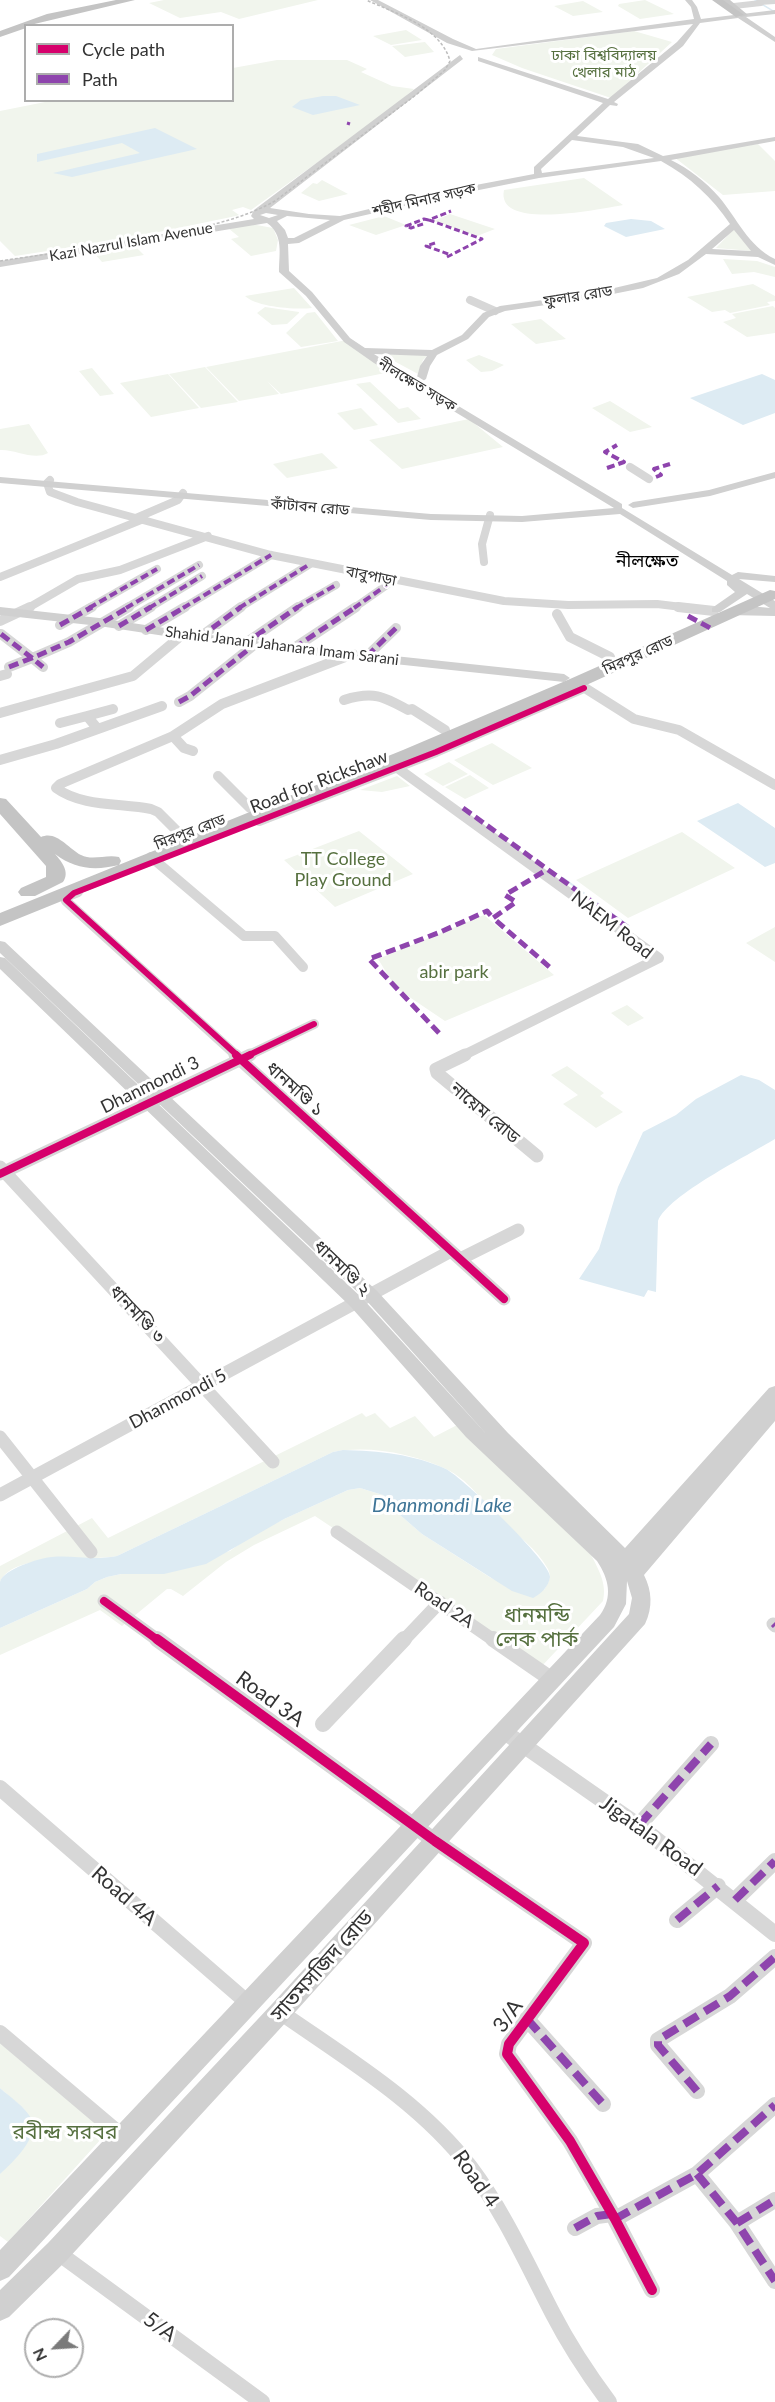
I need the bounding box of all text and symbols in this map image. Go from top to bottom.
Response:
legend [24,24,234,102]
text: Cycle path [82,38,165,60]
park label: ঢাকা বিশ্ববিদ্যালয় খেলার মাঠ [552,46,656,81]
text: Path [82,68,118,90]
street label: শহীদ মিনার সড়ক [371,179,477,221]
street label: Kazi Nazrul Islam Avenue [48,219,214,265]
street label: ফুলার রোড [542,282,614,310]
street label: নীলক্ষেত সড়ক [375,355,459,415]
street label: কাঁটাবন রোড [270,495,350,519]
district label: নীলক্ষেত [616,550,678,572]
street label: বাবুপাড়া [344,562,398,590]
street label: Shahid Janani Jahanara Imam Sarani [164,623,400,669]
street label: মিরপুর রোড [600,632,676,678]
street label: Road for Rickshaw [247,746,391,818]
street label: মিরপুর রোড [152,810,228,854]
park label: TT College Play Ground [294,848,392,890]
street label: NAEM Road [567,886,657,964]
park label: abir park [419,961,489,983]
street label: Dhanmondi 3 [97,1052,203,1118]
street label: ধানমণ্ডি ১ [261,1057,329,1121]
street label: নায়েম রোড [446,1078,524,1148]
street label: ধানমণ্ডি ২ [309,1236,375,1300]
street label: ধানমণ্ডি ৩ [105,1281,169,1347]
street label: Dhanmondi 5 [126,1364,230,1434]
water label: Dhanmondi Lake [372,1494,512,1518]
street label: Road 2A [410,1577,478,1633]
park label: ধানমন্ডি লেক পার্ক [496,1602,578,1652]
street label: Road 3A [231,1666,309,1732]
street label: Jigatala Road [595,1790,707,1882]
street label: Road 4A [86,1861,162,1931]
street label: সাতমসজিদ রোড [266,1905,378,2027]
street label: 3/A [488,1995,528,2037]
park label: রবীন্দ্র সরবর [13,2119,117,2145]
street label: Road 4 [447,2146,505,2212]
street label: 5/A [139,2307,181,2347]
north arrow [24,2318,84,2378]
text: N [28,2345,50,2365]

